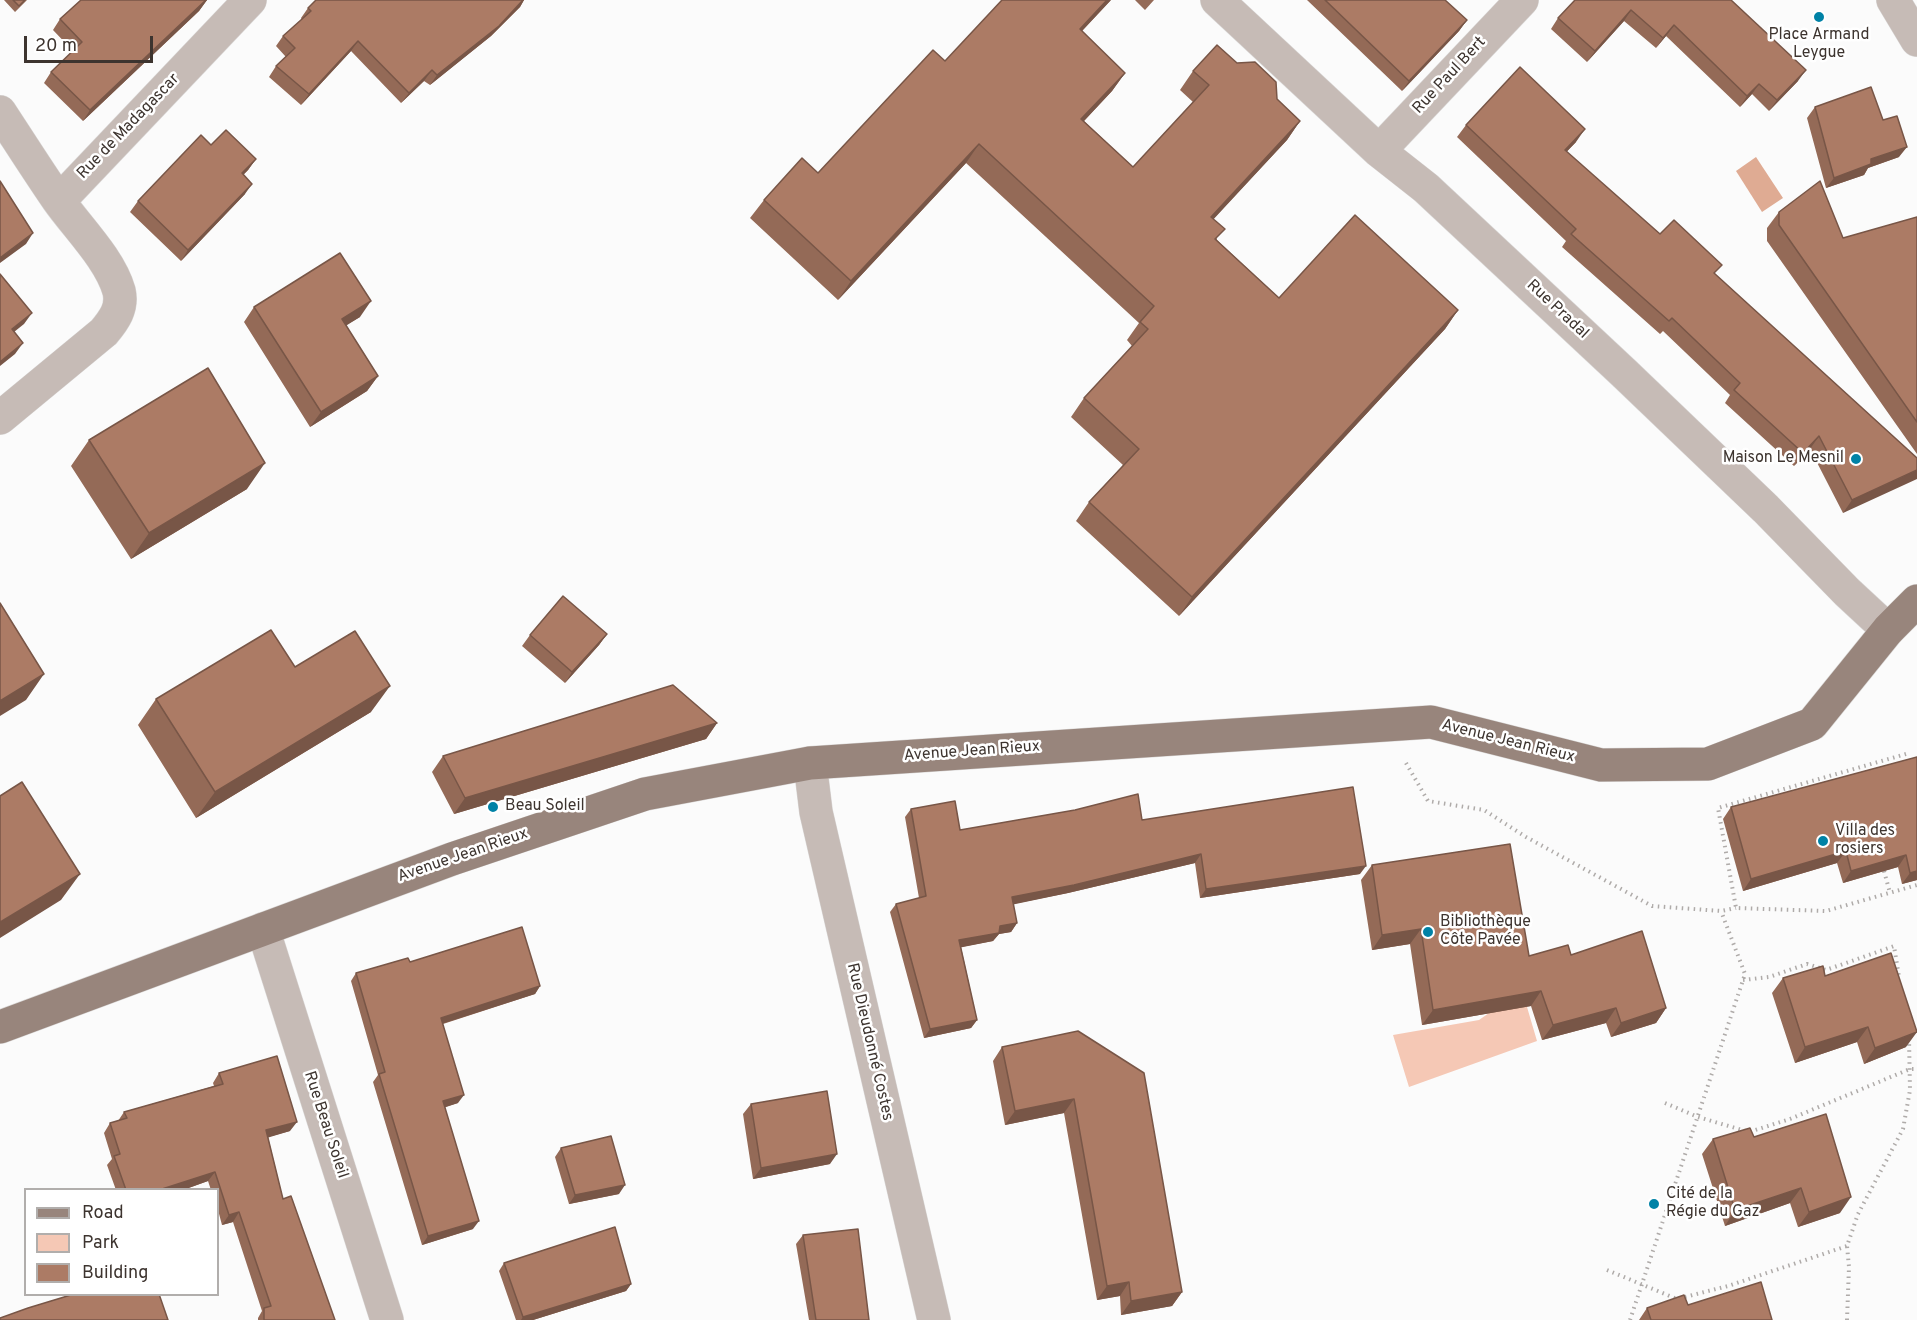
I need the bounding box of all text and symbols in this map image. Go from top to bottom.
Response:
marker: Place Armand Leygue [1812,10,1826,24]
scale bar [27,24,156,62]
place label: Place Armand Leygue [1769,26,1869,64]
street label: Rue Paul Bert [1409,33,1491,119]
text: 20 m [35,35,77,58]
street label: Rue de Madagascar [74,70,184,184]
street label: Rue Pradal [1522,276,1592,344]
place label: Maison Le Mesnil [1723,449,1844,469]
marker: Maison Le Mesnil [1849,452,1863,466]
street label: Avenue Jean Rieux [1439,716,1577,768]
street label: Avenue Jean Rieux [903,738,1041,766]
place label: Beau Soleil [505,797,585,817]
marker: Beau Soleil [486,800,500,814]
place label: Villa des rosiers [1835,822,1895,860]
street label: Avenue Jean Rieux [395,825,531,887]
marker: Villa des rosiers [1816,834,1830,848]
place label: Bibliothèque Côte Pavée [1440,913,1531,951]
marker: Bibliothèque Côte Pavée [1421,925,1435,939]
street label: Rue Dieudonné Costes [842,961,896,1123]
street label: Rue Beau Soleil [299,1069,351,1181]
place label: Cité de la Régie du Gaz [1666,1185,1760,1223]
legend [24,1188,219,1296]
marker: Cité de la Régie du Gaz [1647,1197,1661,1211]
text: Road [82,1202,124,1225]
text: Park [82,1232,119,1255]
text: Building [82,1262,148,1285]

